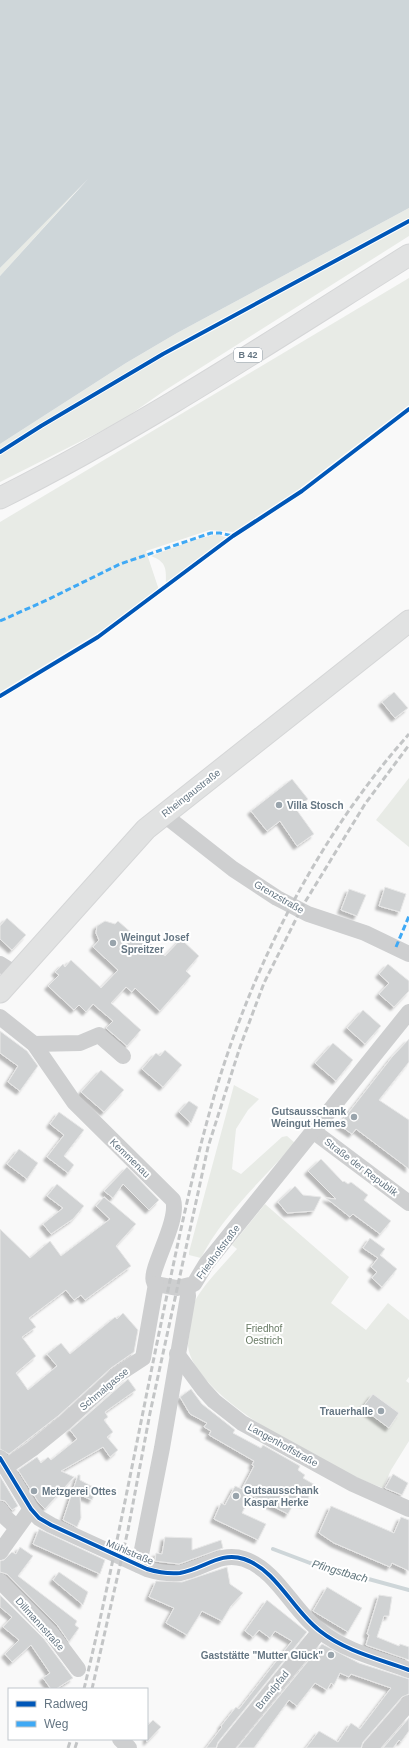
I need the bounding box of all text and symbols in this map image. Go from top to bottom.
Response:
road number: B 42 [234,348,262,362]
street label: Rheingaustraße [160,766,223,819]
marker: Villa Stosch [274,800,284,810]
place label: Villa Stosch [287,800,344,811]
street label: Grenzstraße [252,878,306,916]
place label: Weingut Josef Spreitzer [121,932,190,955]
marker: Weingut Josef Spreitzer [108,938,118,948]
place label: Gutsausschank Weingut Hemes [271,1106,346,1129]
marker: Gutsausschank Weingut Hemes [349,1112,359,1122]
street label: Kemmenau [108,1136,152,1180]
street label: Straße der Republik [322,1136,401,1199]
street label: Friedhofstraße [194,1222,242,1281]
park label: Friedhof Oestrich [245,1323,283,1346]
street label: Schmalgasse [77,1365,131,1413]
place label: Trauerhalle [320,1406,373,1417]
marker: Trauerhalle [376,1406,386,1416]
street label: Langenhoffstraße [246,1421,320,1469]
place label: Gutsausschank Kaspar Herke [244,1485,319,1508]
marker: Metzgerei Ottes [29,1486,39,1496]
place label: Metzgerei Ottes [42,1486,117,1497]
marker: Gutsausschank Kaspar Herke [231,1491,241,1501]
street label: Mühlstraße [105,1537,156,1567]
water label: Pfingstbach [311,1557,369,1585]
street label: Dillmannstraße [13,1595,67,1653]
place label: Gaststätte "Mutter Glück" [201,1650,323,1661]
marker: Gaststätte "Mutter Glück" [326,1650,336,1660]
street label: Brandpfad [253,1669,291,1711]
legend [8,1688,148,1740]
text: Radweg [44,1697,88,1711]
text: Weg [44,1717,68,1731]

